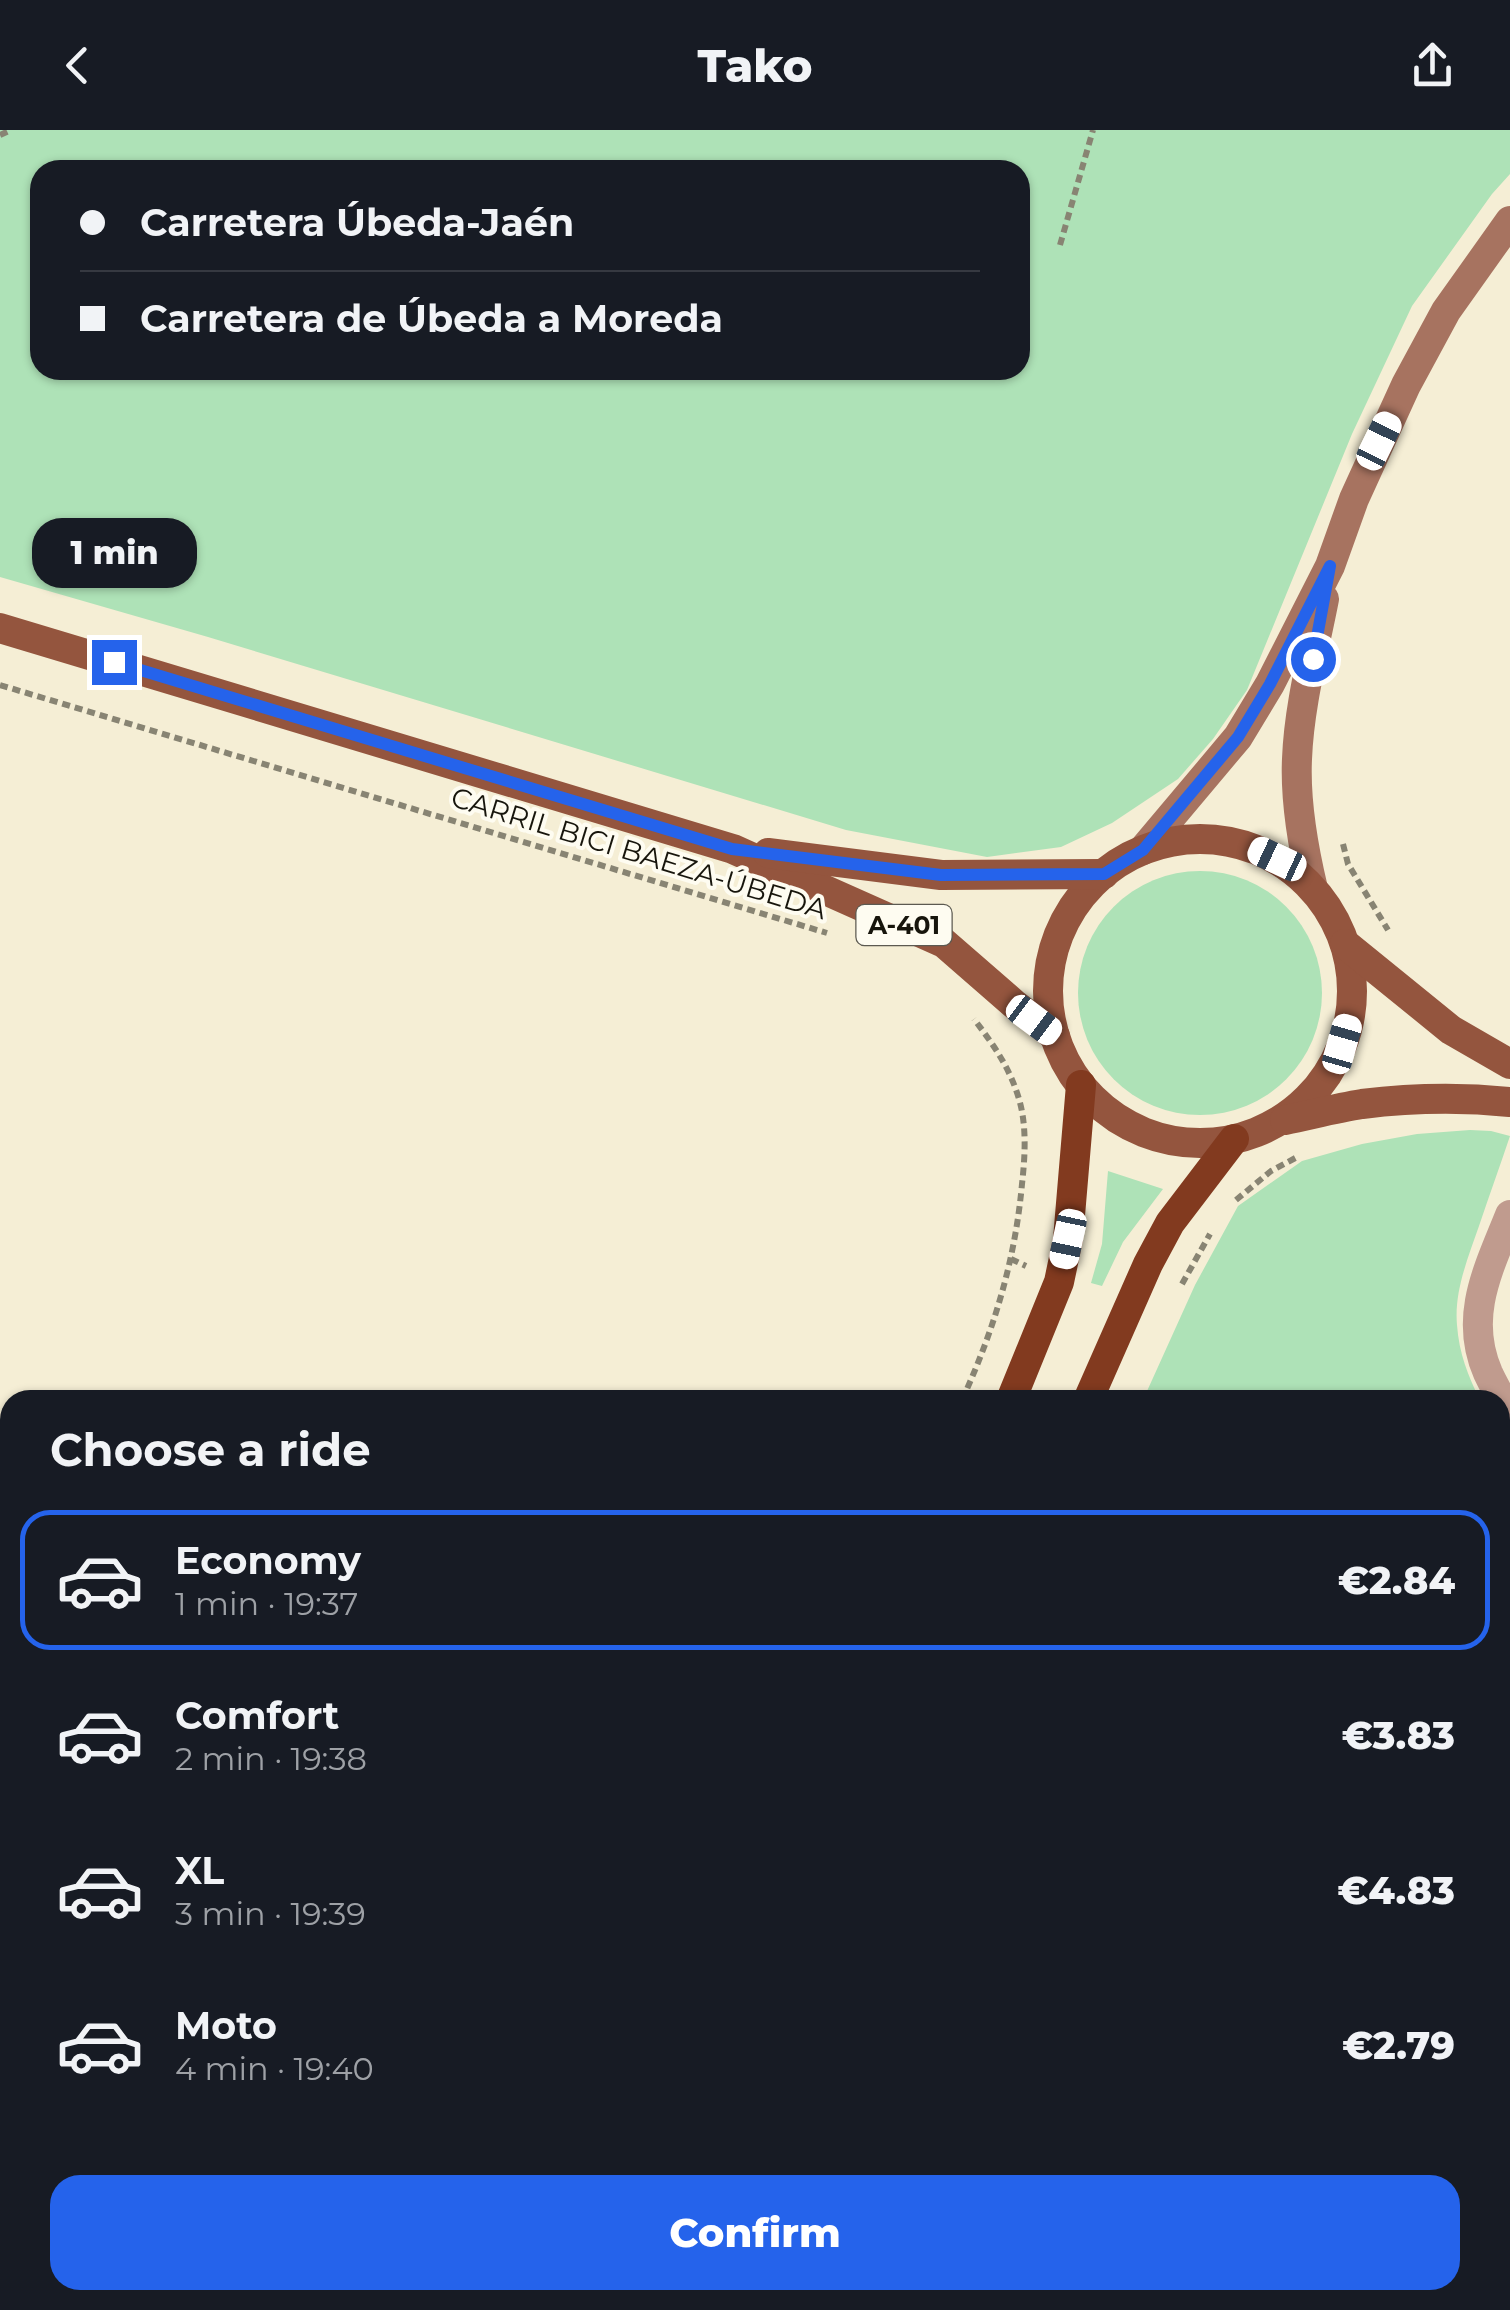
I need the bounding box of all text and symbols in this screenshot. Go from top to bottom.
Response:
icon: back [50,38,105,93]
text: Tako [697,38,813,93]
icon: share [1405,38,1460,93]
text: Carretera Úbeda-Jaén [140,199,574,246]
text: Carretera de Úbeda a Moreda [140,295,723,342]
car [1352,407,1406,475]
callout: 1 min [32,517,196,587]
text: 1 min [70,533,159,572]
route start [1291,637,1336,682]
route end [92,640,137,685]
street label: CARRIL BICI BAEZA-ÚBEDA [447,780,832,927]
car [1243,833,1311,885]
road number: A-401 [856,905,952,945]
car [1001,990,1067,1050]
car [1319,1011,1365,1077]
car [1047,1207,1089,1271]
text: Choose a ride [50,1422,371,1477]
icon: car [55,1535,145,1625]
text: Economy [175,1537,361,1584]
text: €2.84 [1338,1557,1455,1604]
text: 1 min · 19:37 [175,1584,358,1623]
icon: car [55,1690,145,1780]
text: Comfort [175,1692,339,1739]
text: €3.83 [1341,1712,1455,1759]
text: 2 min · 19:38 [175,1739,367,1778]
icon: car [55,1845,145,1935]
text: XL [175,1847,224,1894]
text: €4.83 [1337,1867,1455,1914]
text: 3 min · 19:39 [175,1894,366,1933]
icon: car [55,2000,145,2090]
text: Moto [175,2002,277,2049]
text: €2.79 [1342,2022,1455,2069]
text: 4 min · 19:40 [175,2049,374,2088]
button: Confirm [50,2175,1460,2290]

